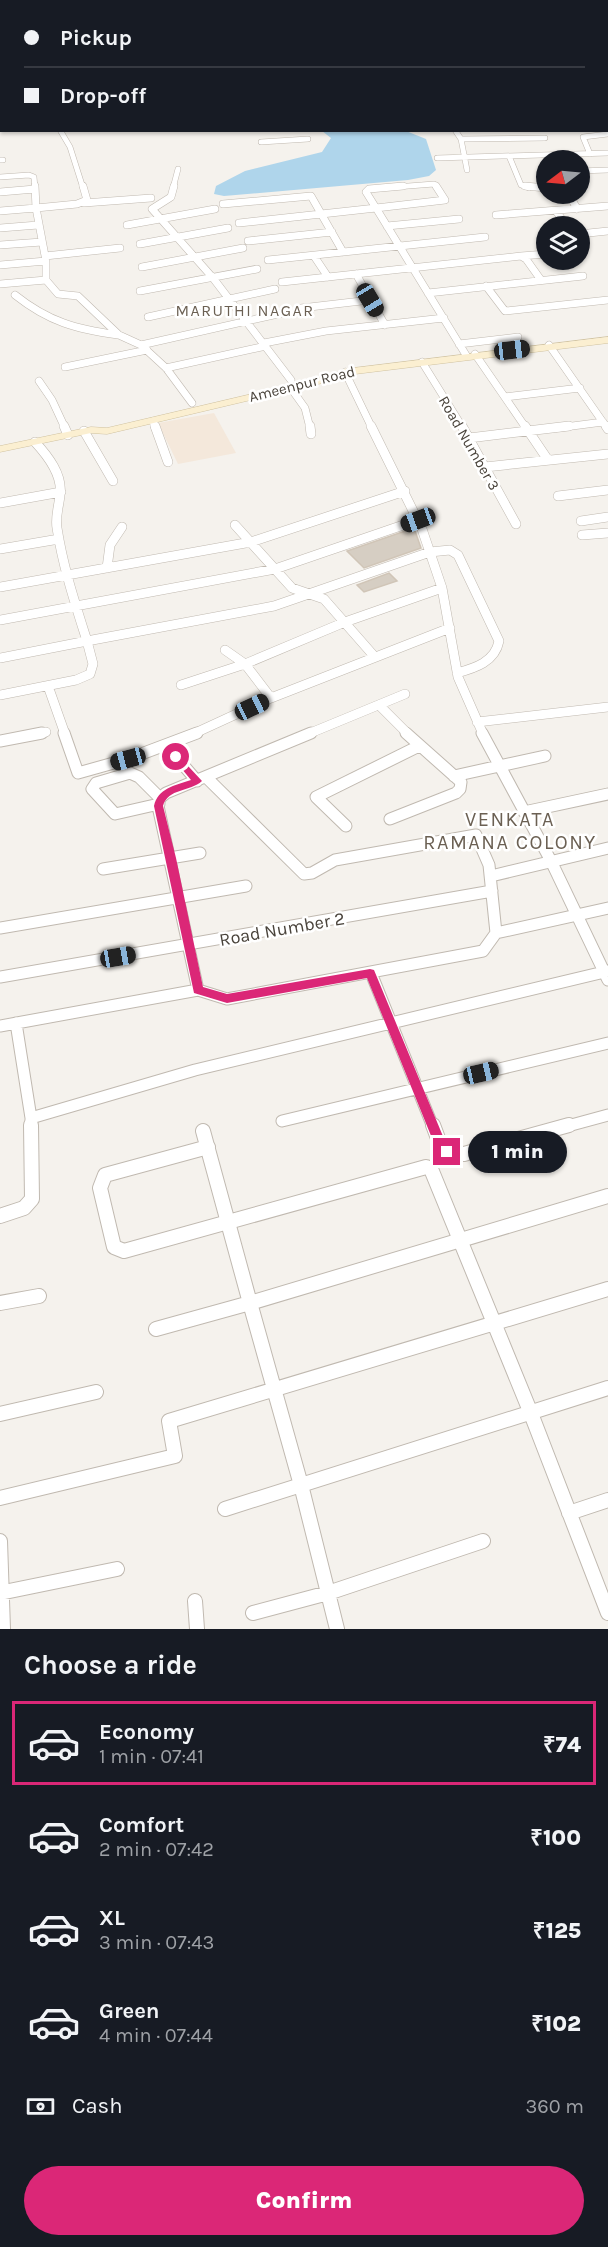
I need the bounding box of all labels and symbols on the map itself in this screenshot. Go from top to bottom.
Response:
north arrow [536,150,590,204]
car [353,280,387,320]
district label: MARUTHI NAGAR [176,301,314,320]
car [493,339,531,361]
street label: Ameenpur Road [247,362,357,406]
street label: Road Number 3 [435,393,503,493]
car [398,505,438,535]
car [232,691,272,723]
route start [162,743,189,770]
car [108,746,148,772]
district label: VENKATA RAMANA COLONY [423,808,597,854]
street label: Road Number 2 [218,907,346,951]
car [99,945,137,969]
car [461,1060,501,1086]
callout: 1 min [468,1131,567,1173]
route end [433,1138,460,1165]

